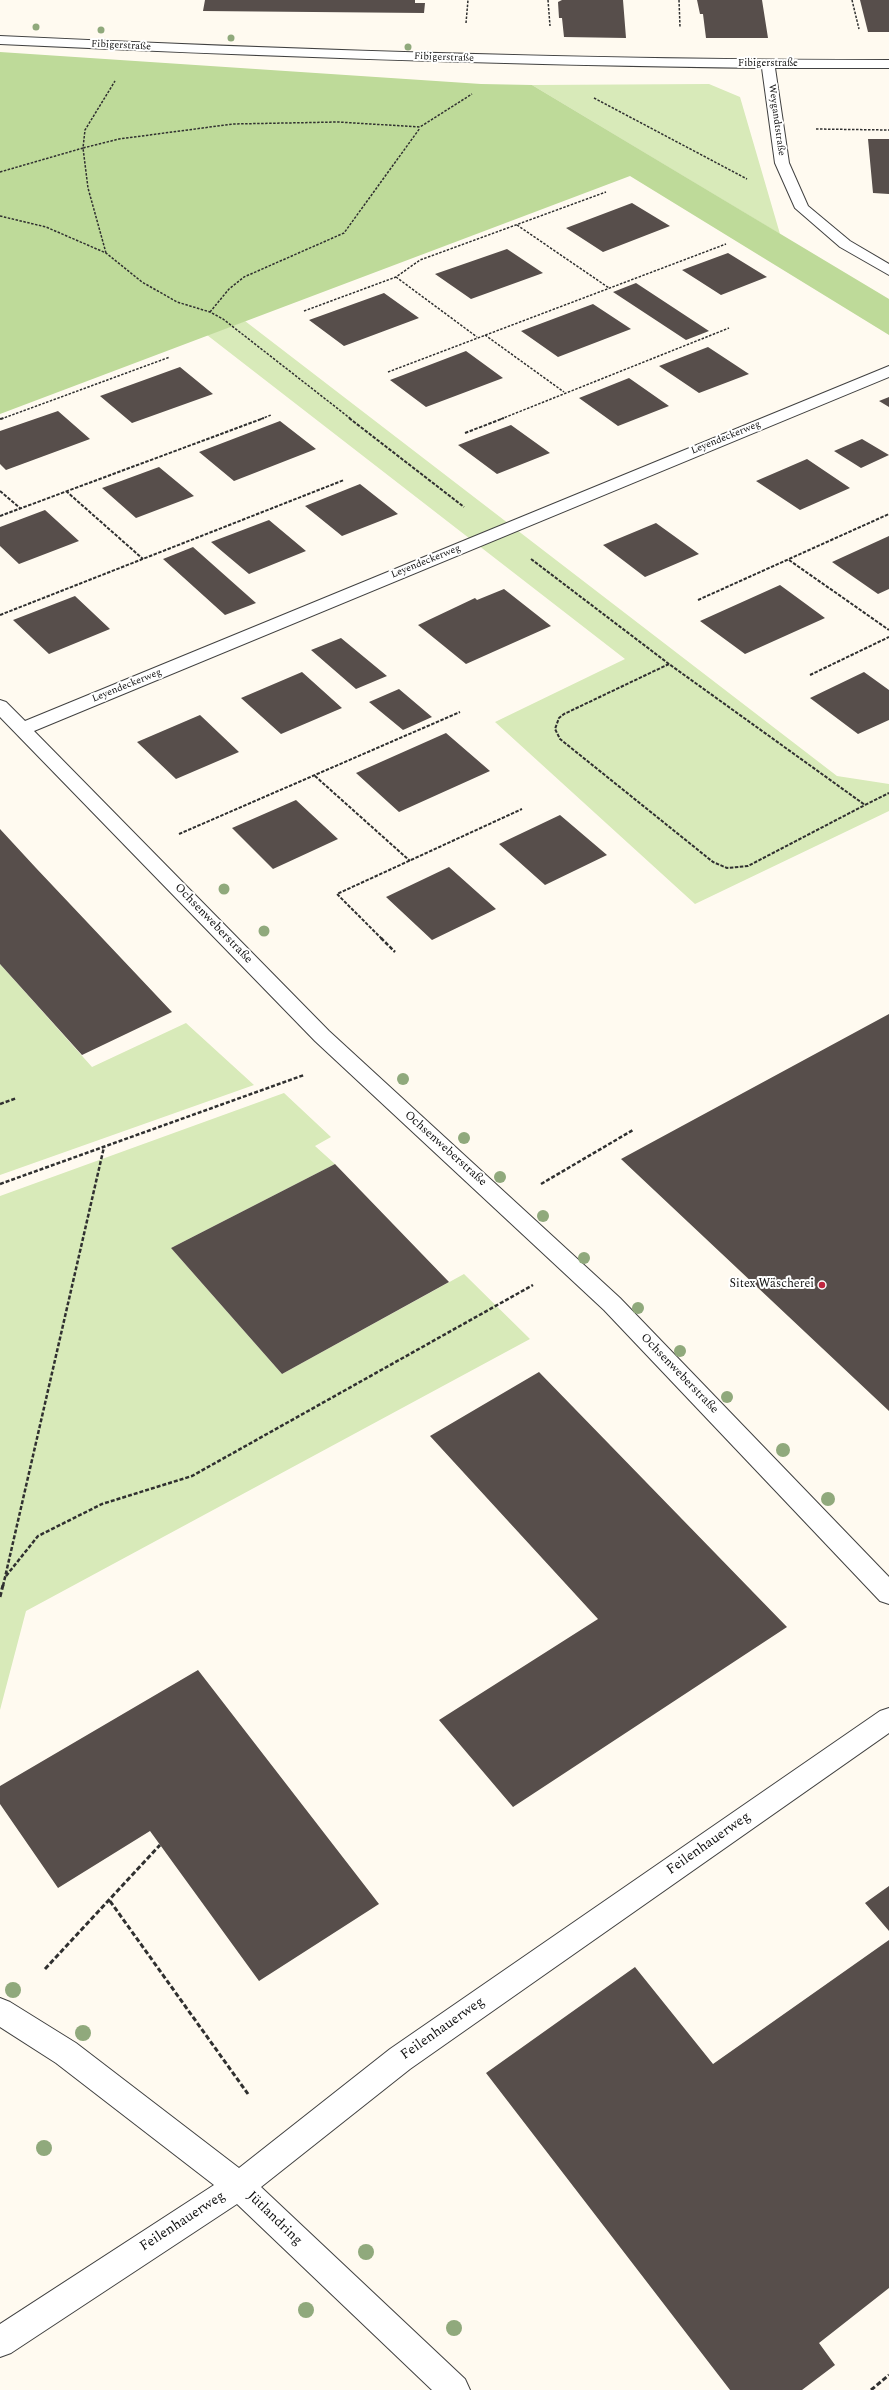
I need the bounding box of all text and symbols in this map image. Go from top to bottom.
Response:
street label: Fibigerstraße [91,38,151,54]
street label: Fibigerstraße [414,51,474,65]
street label: Fibigerstraße [738,58,798,70]
street label: Weygandtstraße [765,83,787,157]
street label: Leyendeckerweg [690,419,762,457]
street label: Leyendeckerweg [390,543,462,581]
street label: Leyendeckerweg [91,667,163,705]
street label: Ochsenweberstraße [171,881,255,967]
street label: Ochsenweberstraße [401,1108,489,1190]
place label: Sitex Wäscherei [730,1278,814,1292]
marker: Sitex Wäscherei [817,1280,827,1290]
street label: Ochsenweberstraße [637,1331,721,1417]
street label: Feilenhauerweg [664,1809,754,1879]
street label: Feilenhauerweg [398,1994,488,2064]
street label: Feilenhauerweg [137,2188,229,2256]
street label: Jütlandring [243,2188,305,2250]

